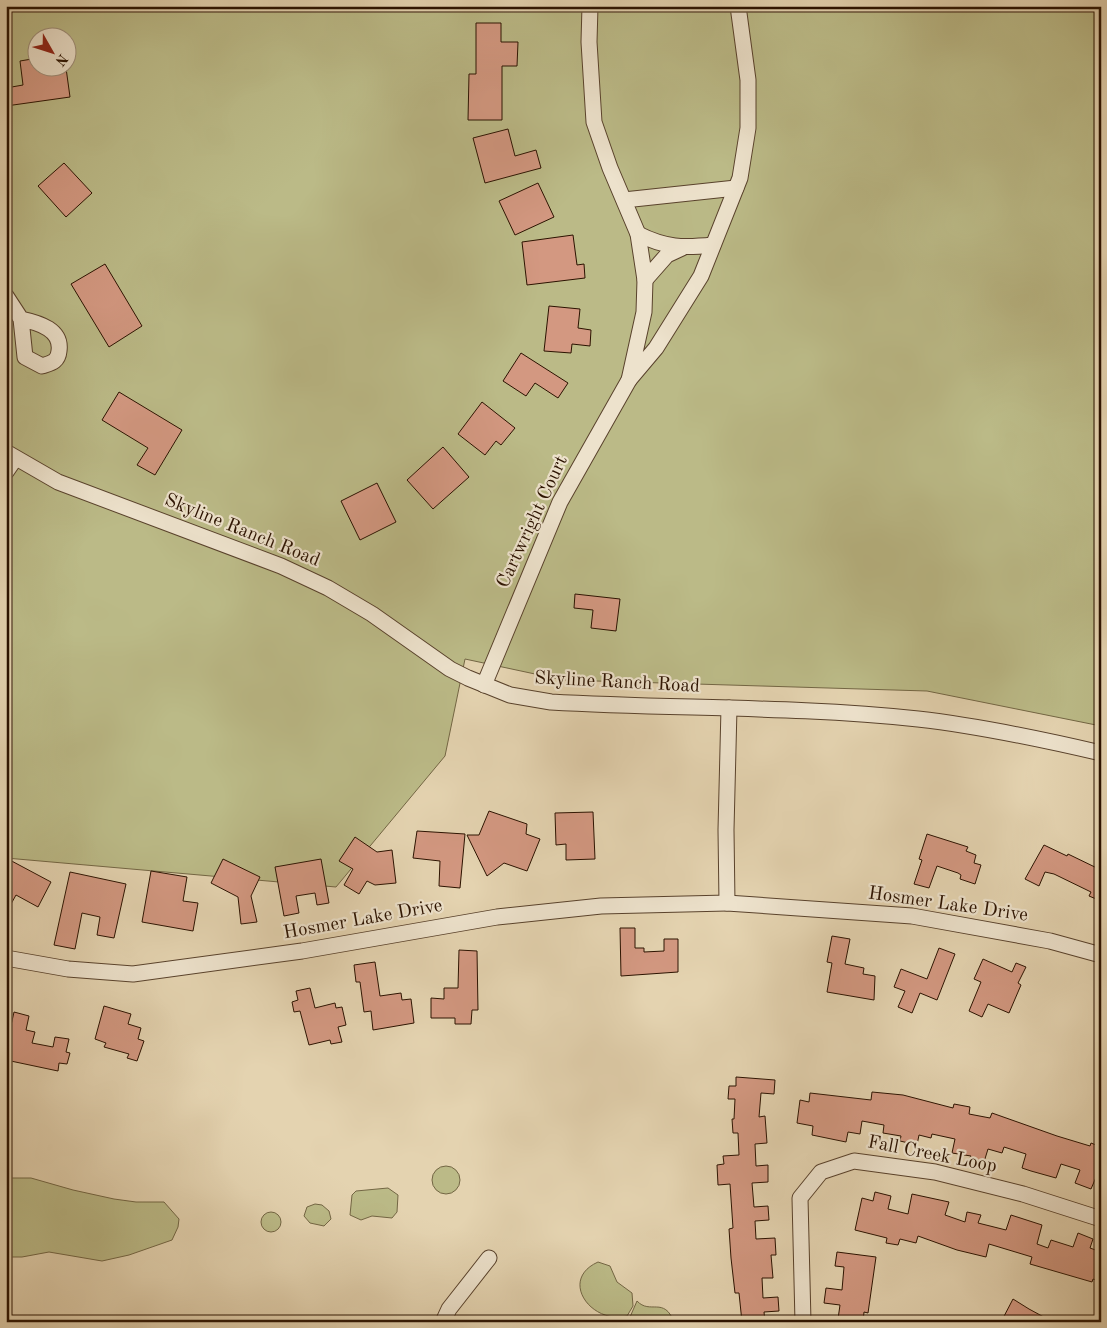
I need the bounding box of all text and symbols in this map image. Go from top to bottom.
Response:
north arrow [28,28,78,78]
text: N [52,51,70,68]
street label: Cartwright Court [494,453,572,591]
street label: Skyline Ranch Road [162,491,323,571]
street label: Skyline Ranch Road [534,669,700,697]
street label: Hosmer Lake Drive [867,884,1029,926]
street label: Hosmer Lake Drive [282,897,444,943]
street label: Fall Creek Loop [866,1133,998,1177]

